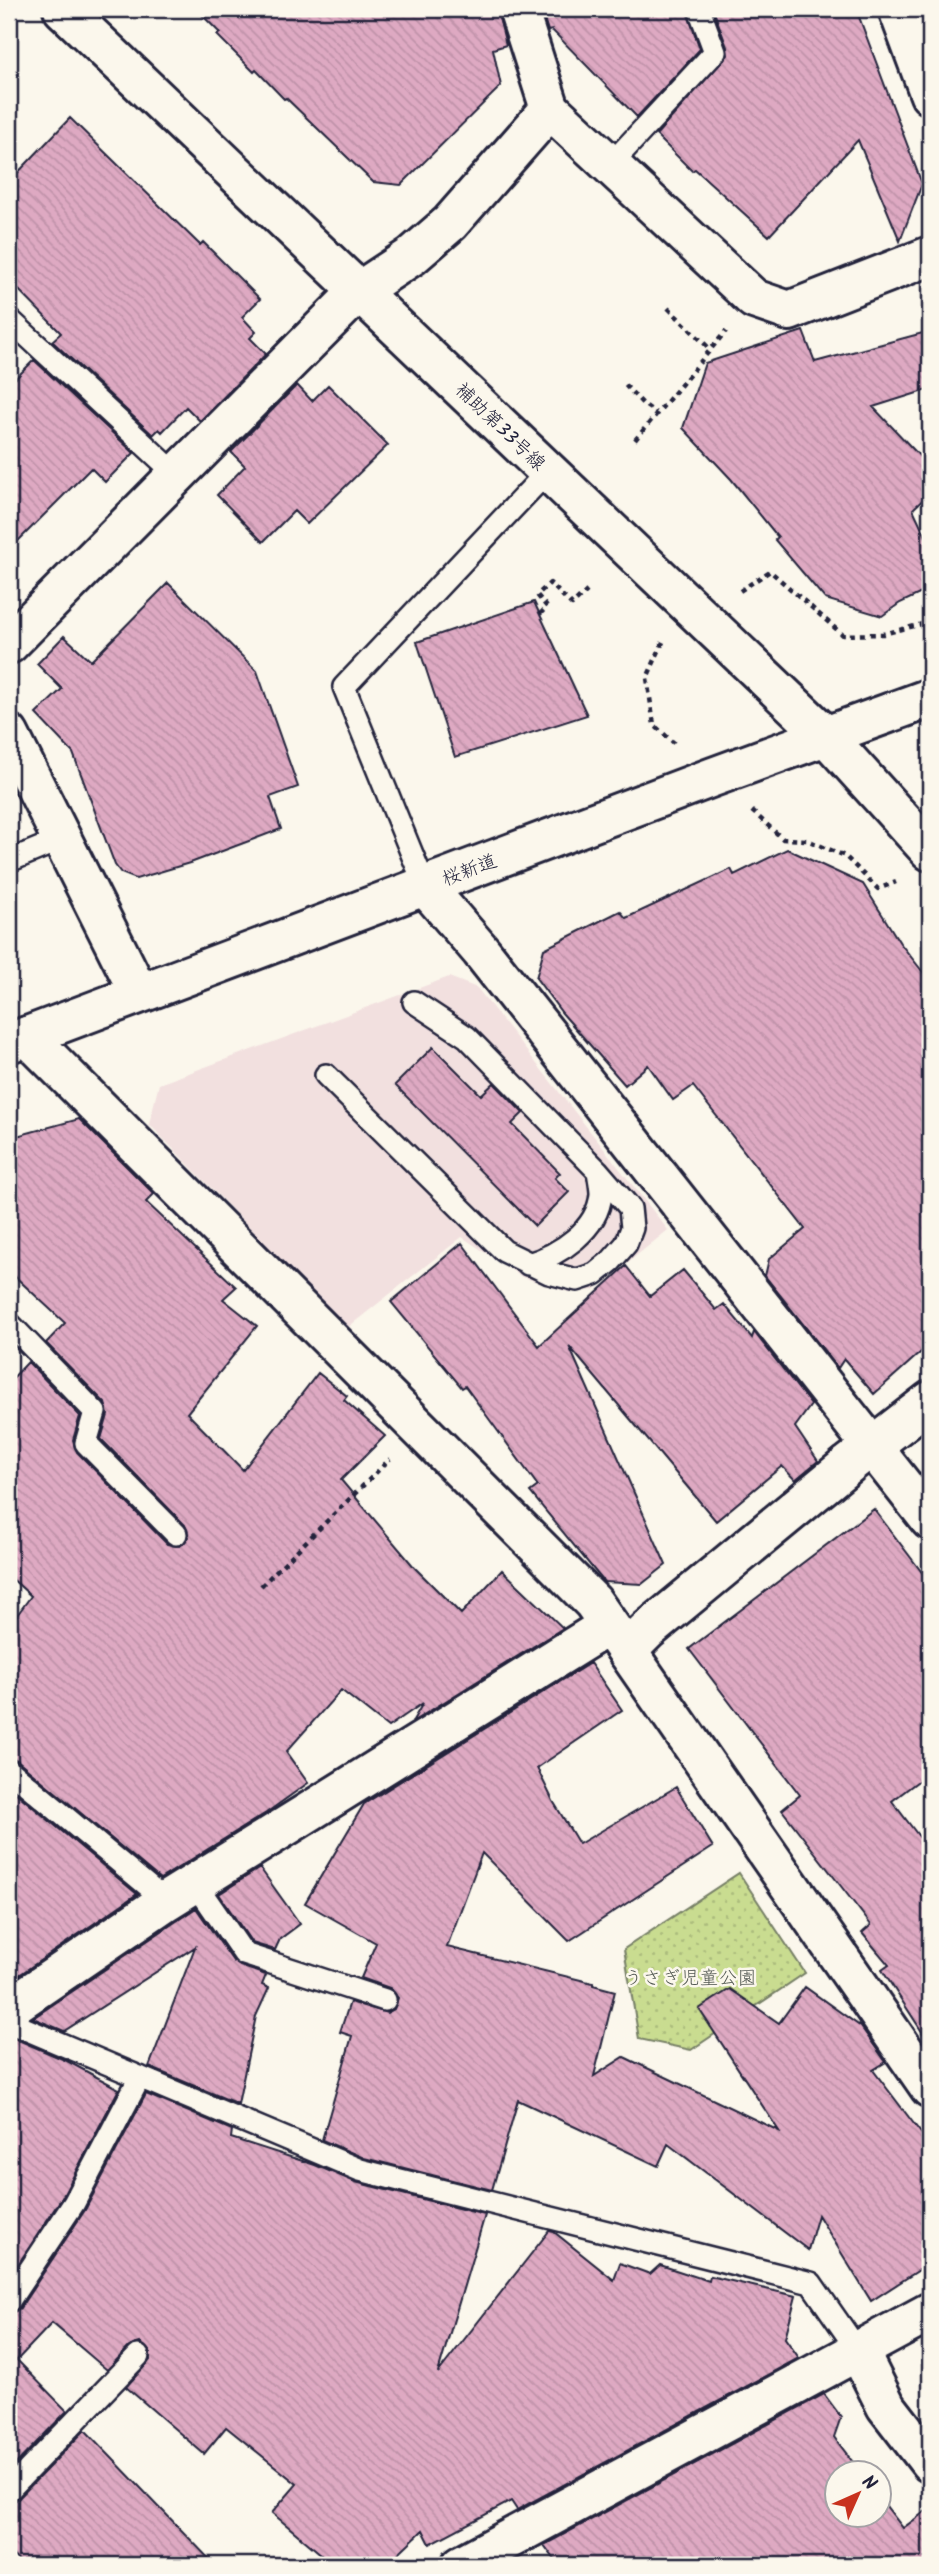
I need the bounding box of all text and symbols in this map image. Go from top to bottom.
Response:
street label: 補助第33号線 [447,376,552,479]
street label: 桜新道 [438,847,502,895]
park label: うさぎ児童公園 [623,1964,757,1994]
north arrow [824,2458,894,2528]
text: N [854,2469,883,2498]

